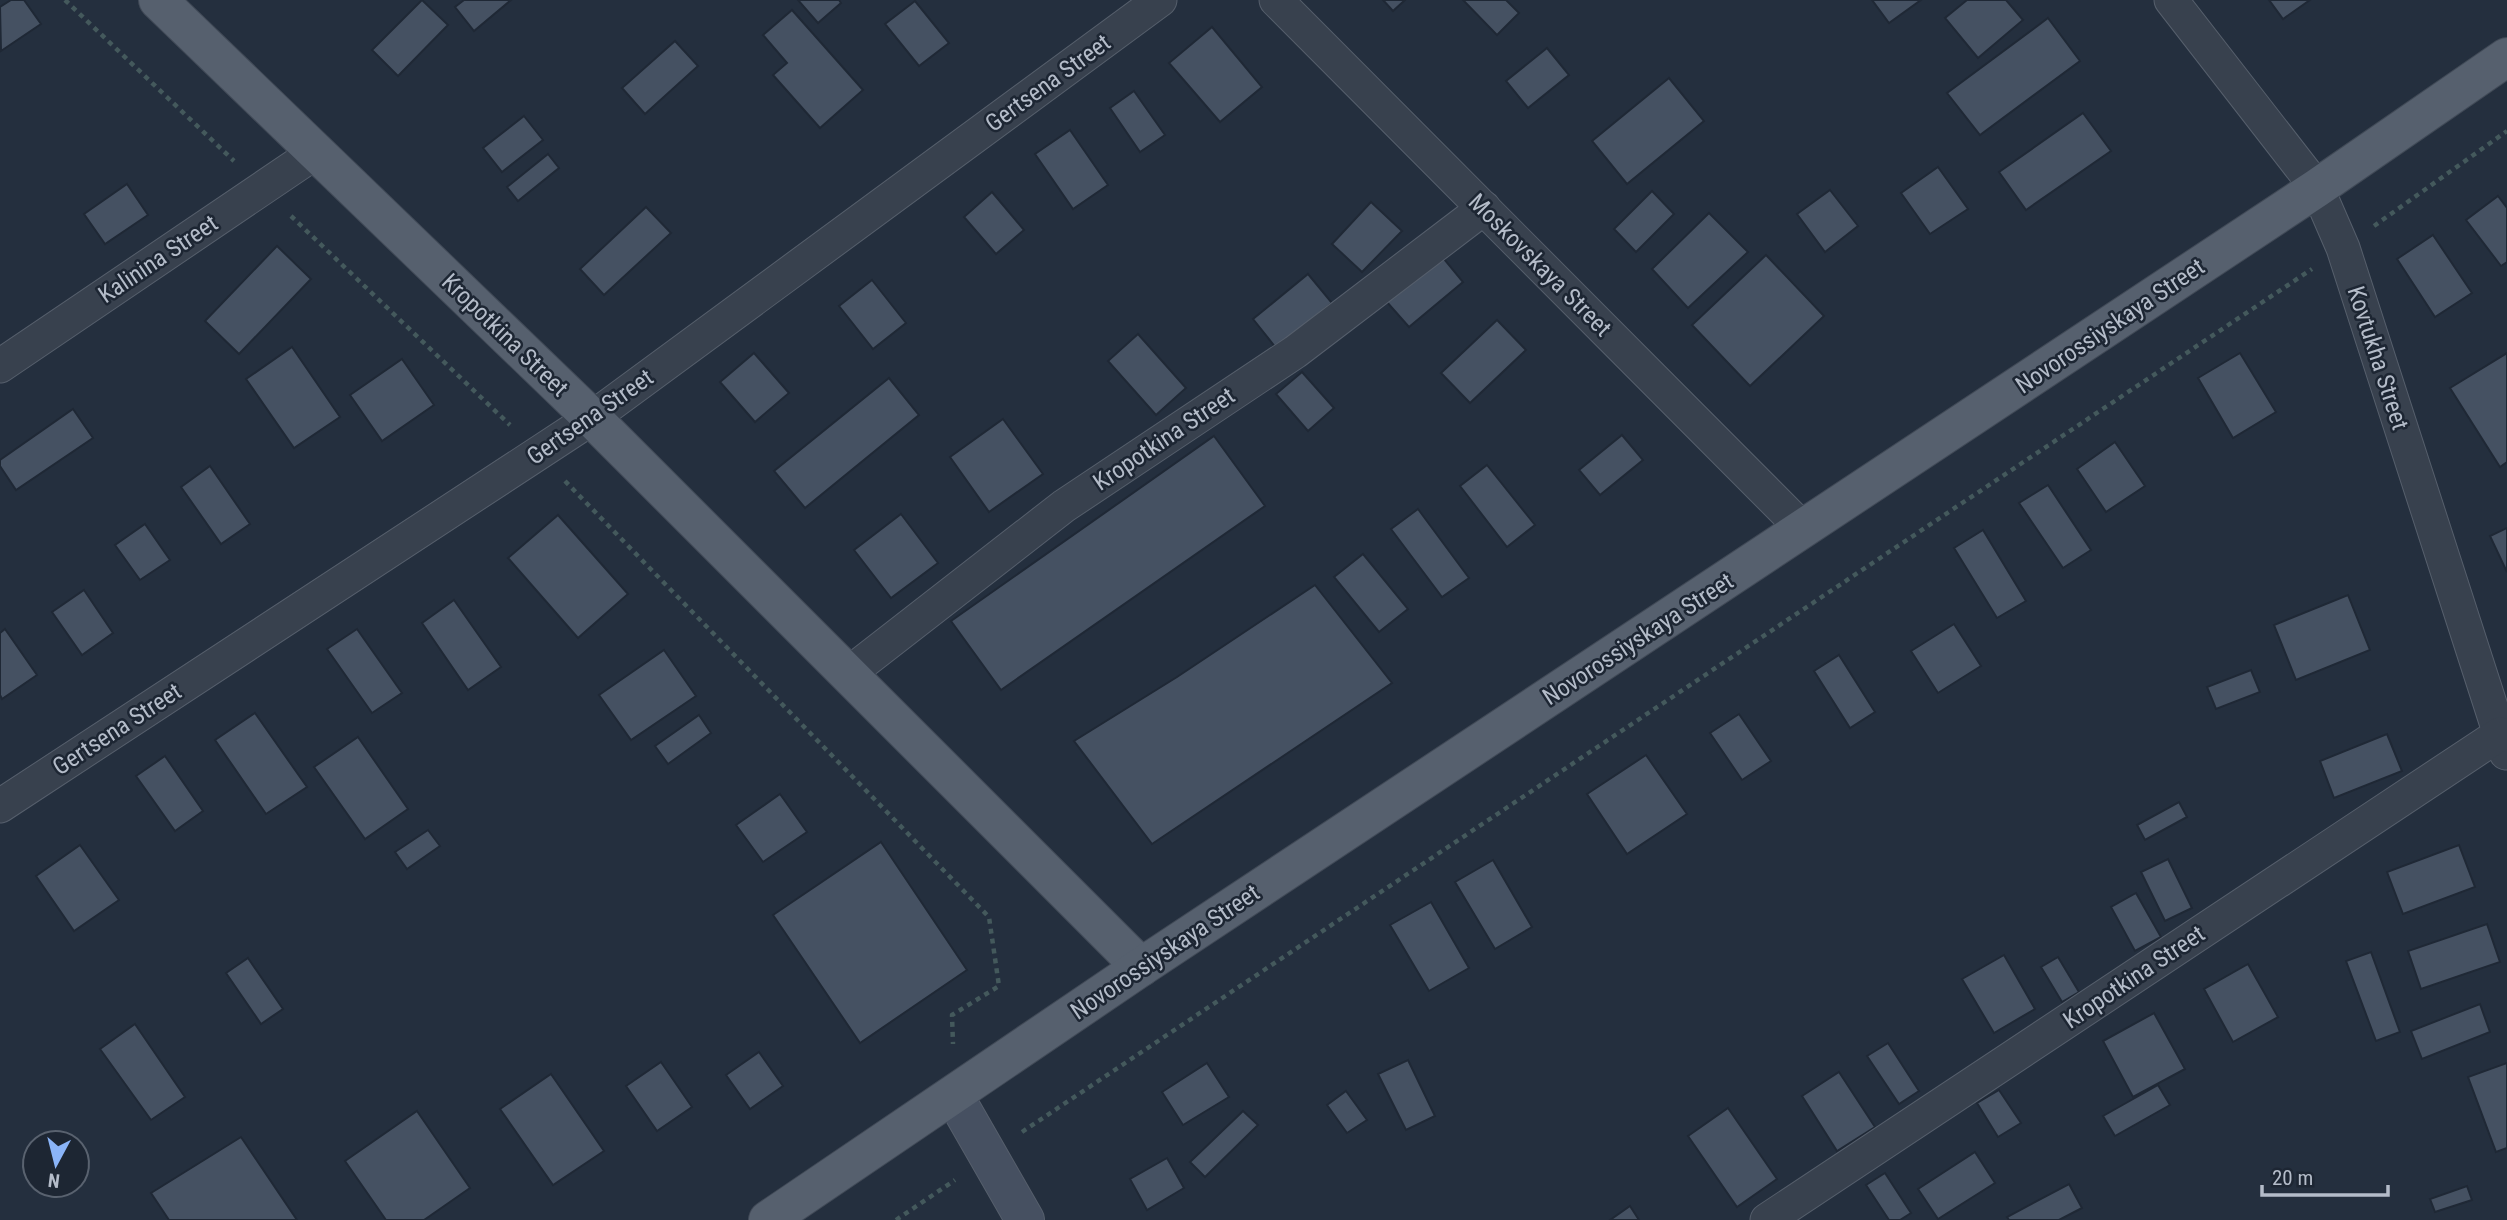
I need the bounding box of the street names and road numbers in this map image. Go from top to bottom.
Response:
street label: Gertsena Street [980,28,1116,138]
street label: Moskovskaya Street [1463,188,1617,342]
street label: Kalinina Street [93,209,223,309]
street label: Novorossiyskaya Street [2010,252,2210,400]
street label: Kropotkina Street [436,268,574,402]
street label: Kovtukha Street [2342,283,2414,433]
street label: Gertsena Street [522,363,658,471]
street label: Kropotkina Street [1088,381,1240,497]
street label: Novorossiyskaya Street [1537,567,1739,711]
street label: Gertsena Street [48,677,186,781]
street label: Novorossiyskaya Street [1065,878,1265,1026]
street label: Kropotkina Street [2058,919,2210,1035]

